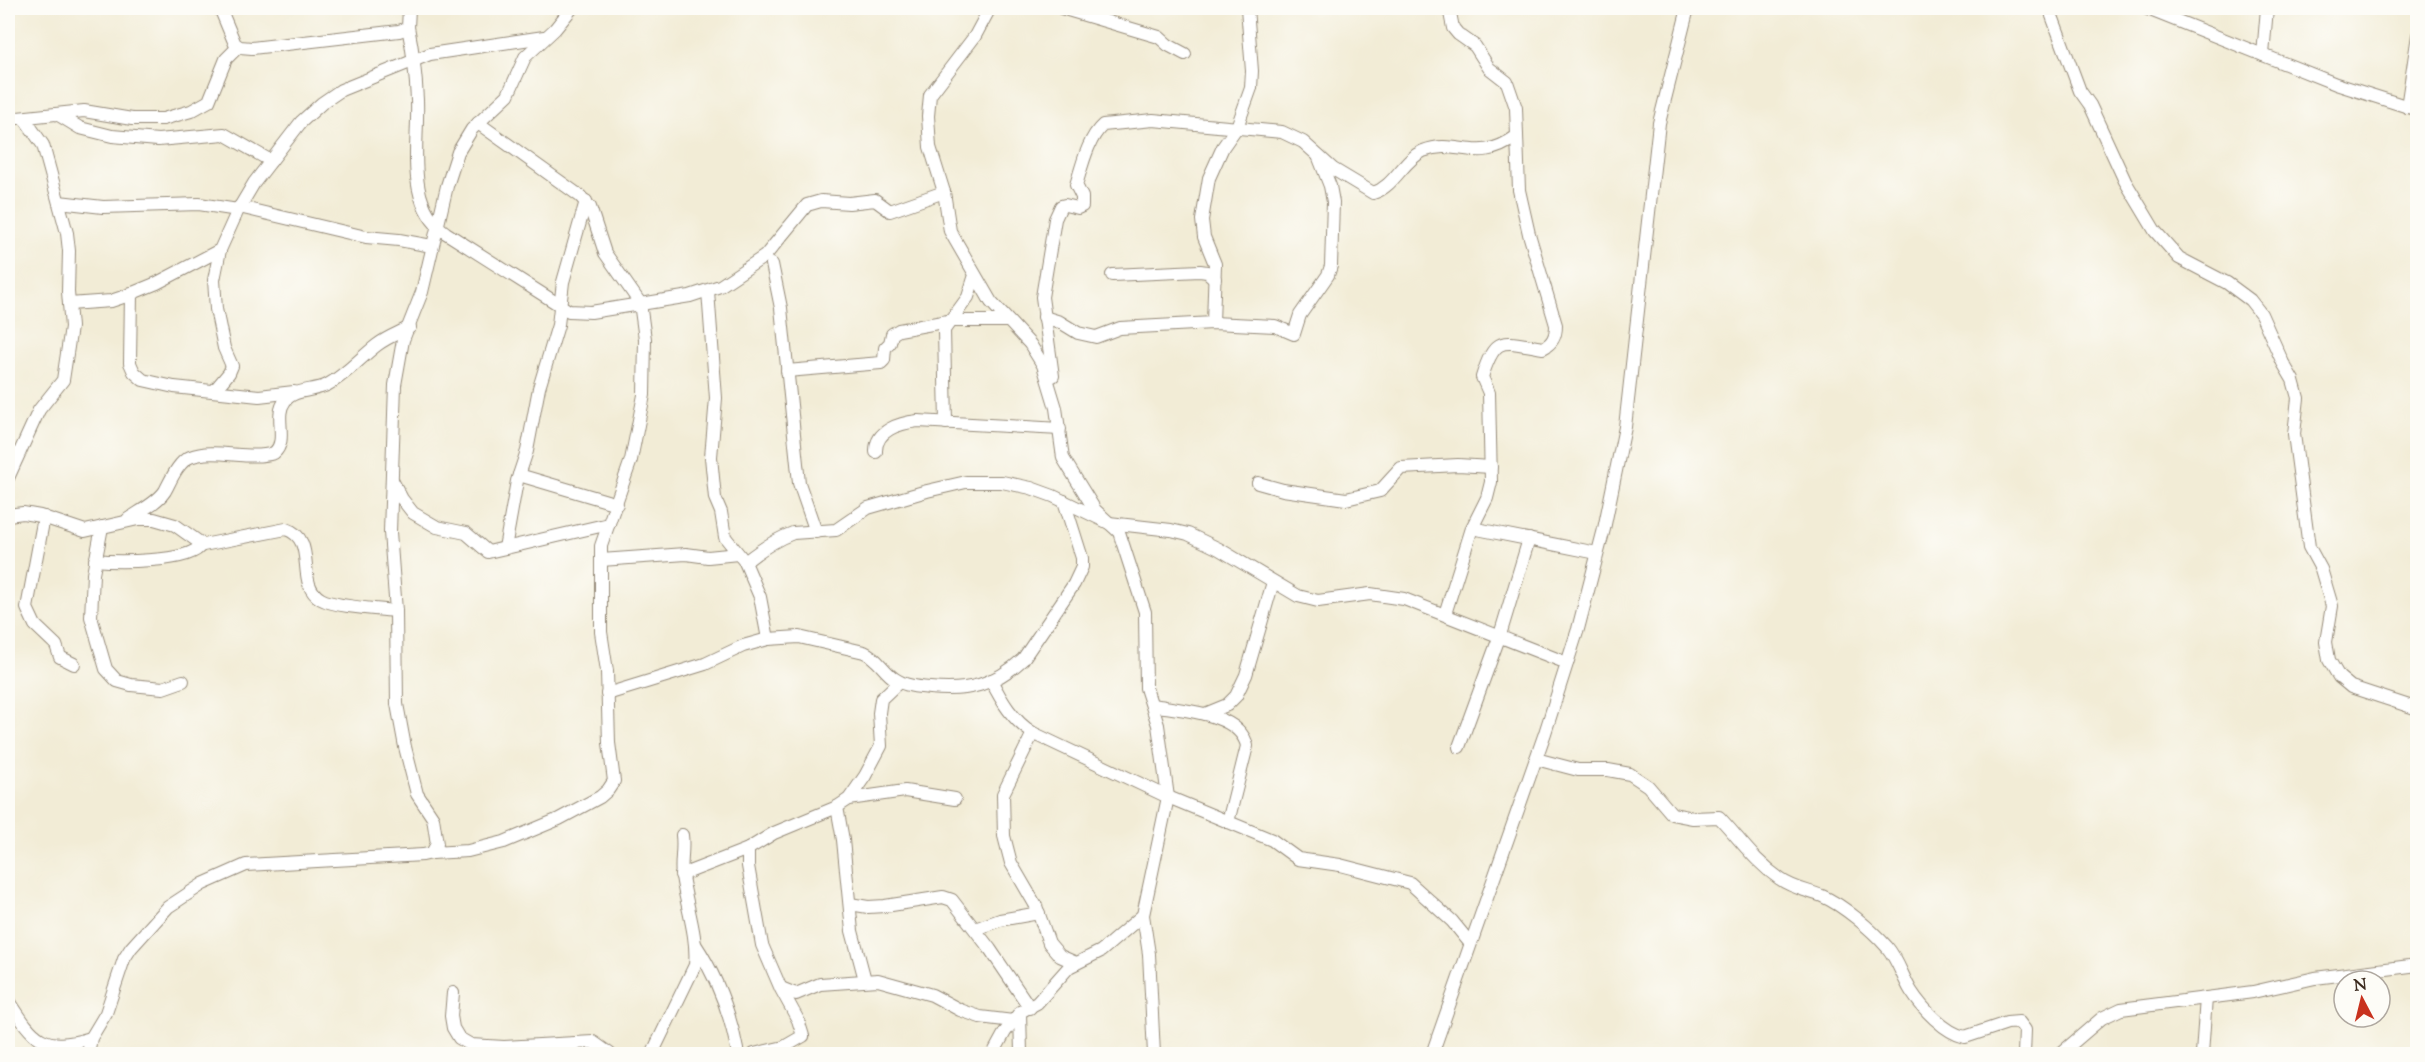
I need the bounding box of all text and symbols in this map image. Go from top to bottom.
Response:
north arrow [2332,969,2392,1029]
text: N [2353,974,2368,999]

